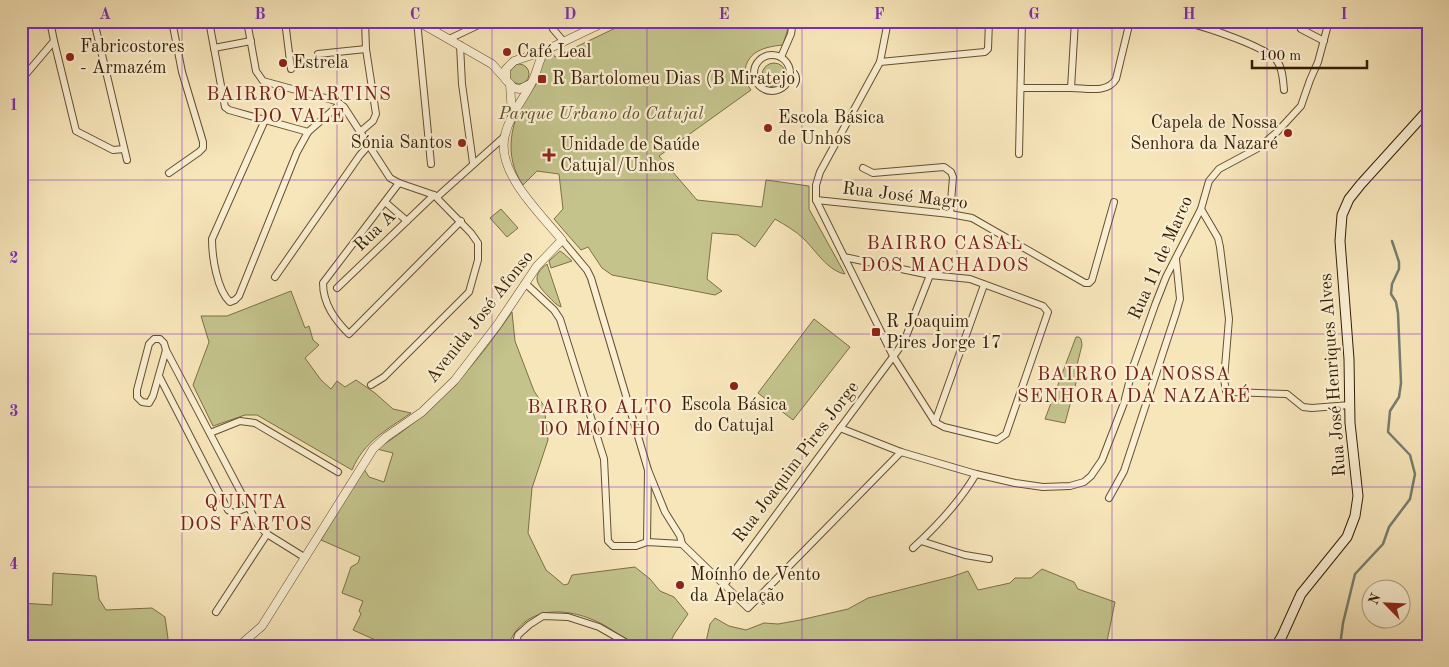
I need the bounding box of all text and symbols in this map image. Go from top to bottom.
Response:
text: A [99,7,111,23]
text: B [254,7,266,23]
text: C [410,7,420,23]
text: D [564,7,576,23]
text: E [718,7,730,23]
text: F [874,7,885,23]
text: G [1028,7,1040,23]
text: H [1182,7,1196,23]
text: I [1340,7,1348,23]
place label: Fabricostores - Armazém [80,38,185,77]
scale bar [1252,38,1366,70]
place label: Café Leal [517,43,591,61]
marker: Café Leal [501,46,513,58]
text: 100 m [1259,49,1301,64]
marker: Fabricostores - Armazém [64,51,76,63]
place label: Estrela [293,54,349,72]
marker: Estrela [277,57,289,69]
place label: R Bartolomeu Dias (B Miratejo) [552,69,802,88]
marker: R Bartolomeu Dias (B Miratejo) [536,73,548,85]
district label: BAIRRO MARTINS DO VALE [206,86,392,127]
text: 1 [9,98,19,114]
park label: Parque Urbano do Catujal [498,105,704,123]
place label: Escola Básica de Unhos [778,109,885,148]
place label: Capela de Nossa Senhora da Nazaré [1130,114,1278,153]
marker: Escola Básica de Unhos [762,122,774,134]
marker: Capela de Nossa Senhora da Nazaré [1282,127,1294,139]
place label: Sónia Santos [351,134,452,152]
place label: Unidade de Saúde Catujal/Unhos [560,136,700,175]
marker: Sónia Santos [456,137,468,149]
marker: Unidade de Saúde Catujal/Unhos [542,148,556,162]
street label: Rua José Magro [841,179,969,213]
street label: Rua 11 de Marco [1126,193,1196,323]
street label: Rua A [351,207,399,255]
district label: BAIRRO CASAL DOS MACHADOS [861,235,1029,276]
street label: Avenida José Afonso [423,247,537,386]
text: 2 [9,251,19,267]
street label: Rua José Henriques Alves [1317,273,1349,477]
place label: R Joaquim Pires Jorge 17 [886,313,1002,352]
marker: R Joaquim Pires Jorge 17 [870,326,882,338]
district label: BAIRRO DA NOSSA SENHORA DA NAZARÉ [1017,366,1251,407]
street label: Rua Joaquim Pires Jorge [730,378,862,546]
marker: Escola Básica do Catujal [728,380,740,392]
place label: Escola Básica do Catujal [681,396,787,435]
district label: BAIRRO ALTO DO MOÍNHO [527,399,673,440]
text: 3 [9,404,19,420]
district label: QUINTA DOS FARTOS [179,494,313,535]
text: 4 [9,557,19,573]
place label: Moínho de Vento da Apelação [690,566,821,605]
marker: Moínho de Vento da Apelação [674,579,686,591]
north arrow [1362,580,1412,630]
text: N [1366,591,1384,607]

